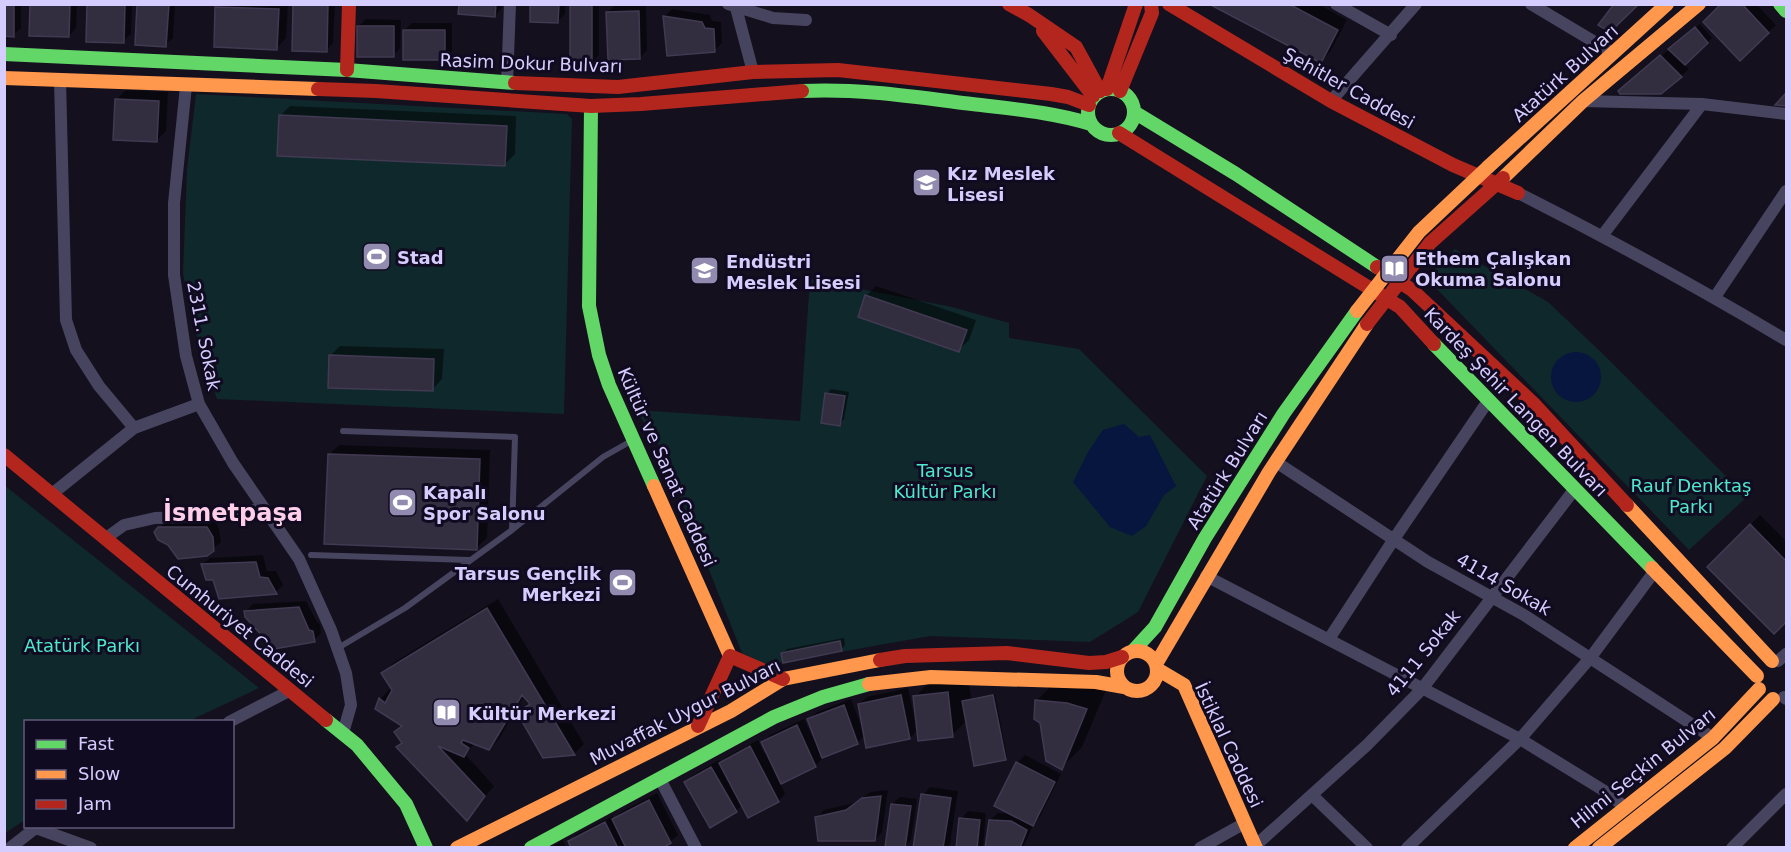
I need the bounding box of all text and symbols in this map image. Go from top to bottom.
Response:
street label: Atatürk Bulvarı [1508,20,1622,126]
street label: Şehitler Caddesi [1280,43,1418,133]
street label: Rasim Dokur Bulvarı [439,49,623,77]
place label: Kız Meslek Lisesi [947,163,1056,205]
school or university icon: Kız Meslek Lisesi [910,167,942,199]
sports icon: Stad [360,241,392,273]
place label: Stad [397,247,444,268]
place label: Ethem Çalışkan Okuma Salonu [1415,248,1571,290]
place label: Endüstri Meslek Lisesi [726,251,861,293]
library icon: Ethem Çalışkan Okuma Salonu [1378,252,1410,284]
school or university icon: Endüstri Meslek Lisesi [689,255,721,287]
street label: 2311. Sokak [183,279,225,393]
street label: Kardeş Şehir Langen Bulvarı [1420,303,1612,501]
street label: Kültür ve Sanat Caddesi [613,364,721,570]
street label: Atatürk Bulvarı [1182,407,1272,533]
park label: Tarsus Kültür Parkı [894,460,996,502]
park label: Rauf Denktaş Parkı [1631,475,1751,517]
place label: Kapalı Spor Salonu [423,482,546,524]
sports icon: Kapalı Spor Salonu [386,486,418,518]
district label: İsmetpaşa [163,498,303,527]
street label: 4114 Sokak [1453,549,1555,620]
street label: Cumhuriyet Caddesi [162,560,318,692]
place label: Tarsus Gençlik Merkezi [455,563,602,605]
sports icon: Tarsus Gençlik Merkezi [606,567,638,599]
street label: 4111 Sokak [1382,605,1465,701]
park label: Atatürk Parkı [24,635,140,656]
street label: Muvaffak Uygur Bulvarı [586,655,784,769]
street label: İstiklal Caddesi [1191,679,1267,811]
library icon: Kültür Merkezi [431,697,463,729]
place label: Kültür Merkezi [468,703,617,724]
street label: Hilmi Seçkin Bulvarı [1567,703,1719,833]
legend [24,720,234,828]
text: Fast [78,733,114,754]
text: Slow [78,763,120,784]
text: Jam [77,793,112,814]

